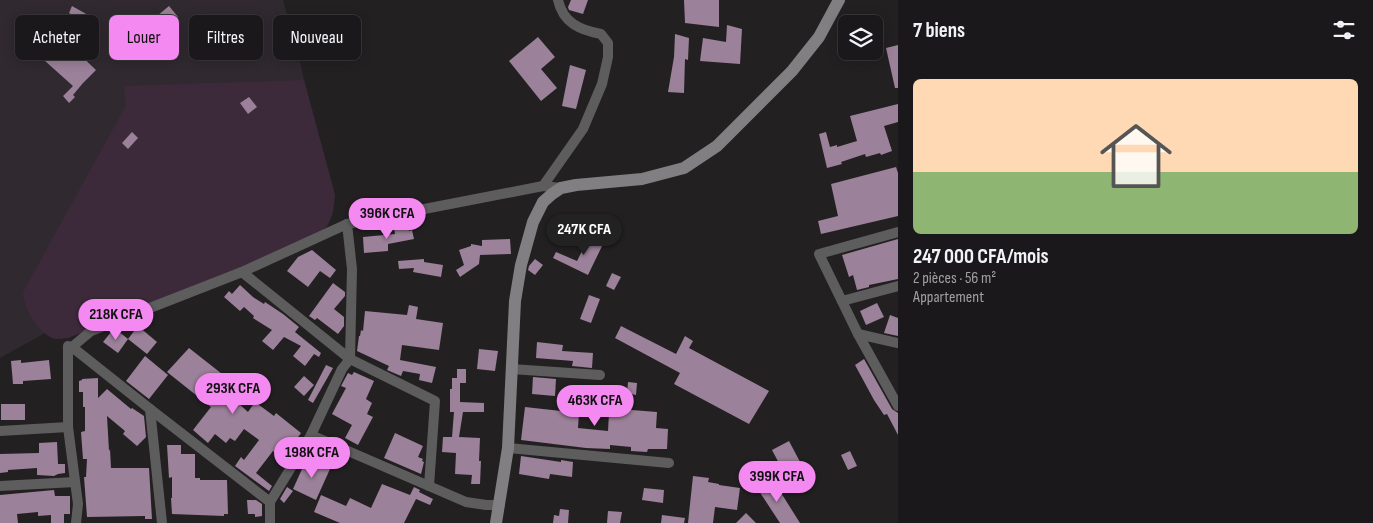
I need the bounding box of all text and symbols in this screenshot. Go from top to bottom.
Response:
chip: Acheter [15,15,99,60]
chip: Louer [109,15,179,60]
chip: Filtres [189,15,263,60]
chip: Nouveau [273,15,361,60]
map controls [838,15,883,60]
button: layers [838,15,883,60]
icon: filters [1330,16,1358,44]
text: 7 biens [913,18,965,43]
icon: home [1091,111,1181,201]
pin: 396K CFA [335,198,439,240]
text: 396K CFA [360,204,414,223]
pin: 247K CFA [532,214,636,256]
text: 247K CFA [557,220,611,239]
text: 247 000 CFA/mois [913,244,1049,269]
text: 2 pièces · 56 m² [913,269,996,288]
text: Appartement [913,288,984,307]
pin: 218K CFA [64,298,168,341]
text: 218K CFA [89,305,143,324]
pin: 293K CFA [181,372,285,415]
text: 293K CFA [206,379,260,398]
pin: 463K CFA [543,384,647,427]
text: 463K CFA [568,391,622,410]
pin: 198K CFA [260,436,364,479]
text: 198K CFA [285,443,339,462]
pin: 399K CFA [725,460,829,503]
text: 399K CFA [750,467,804,486]

